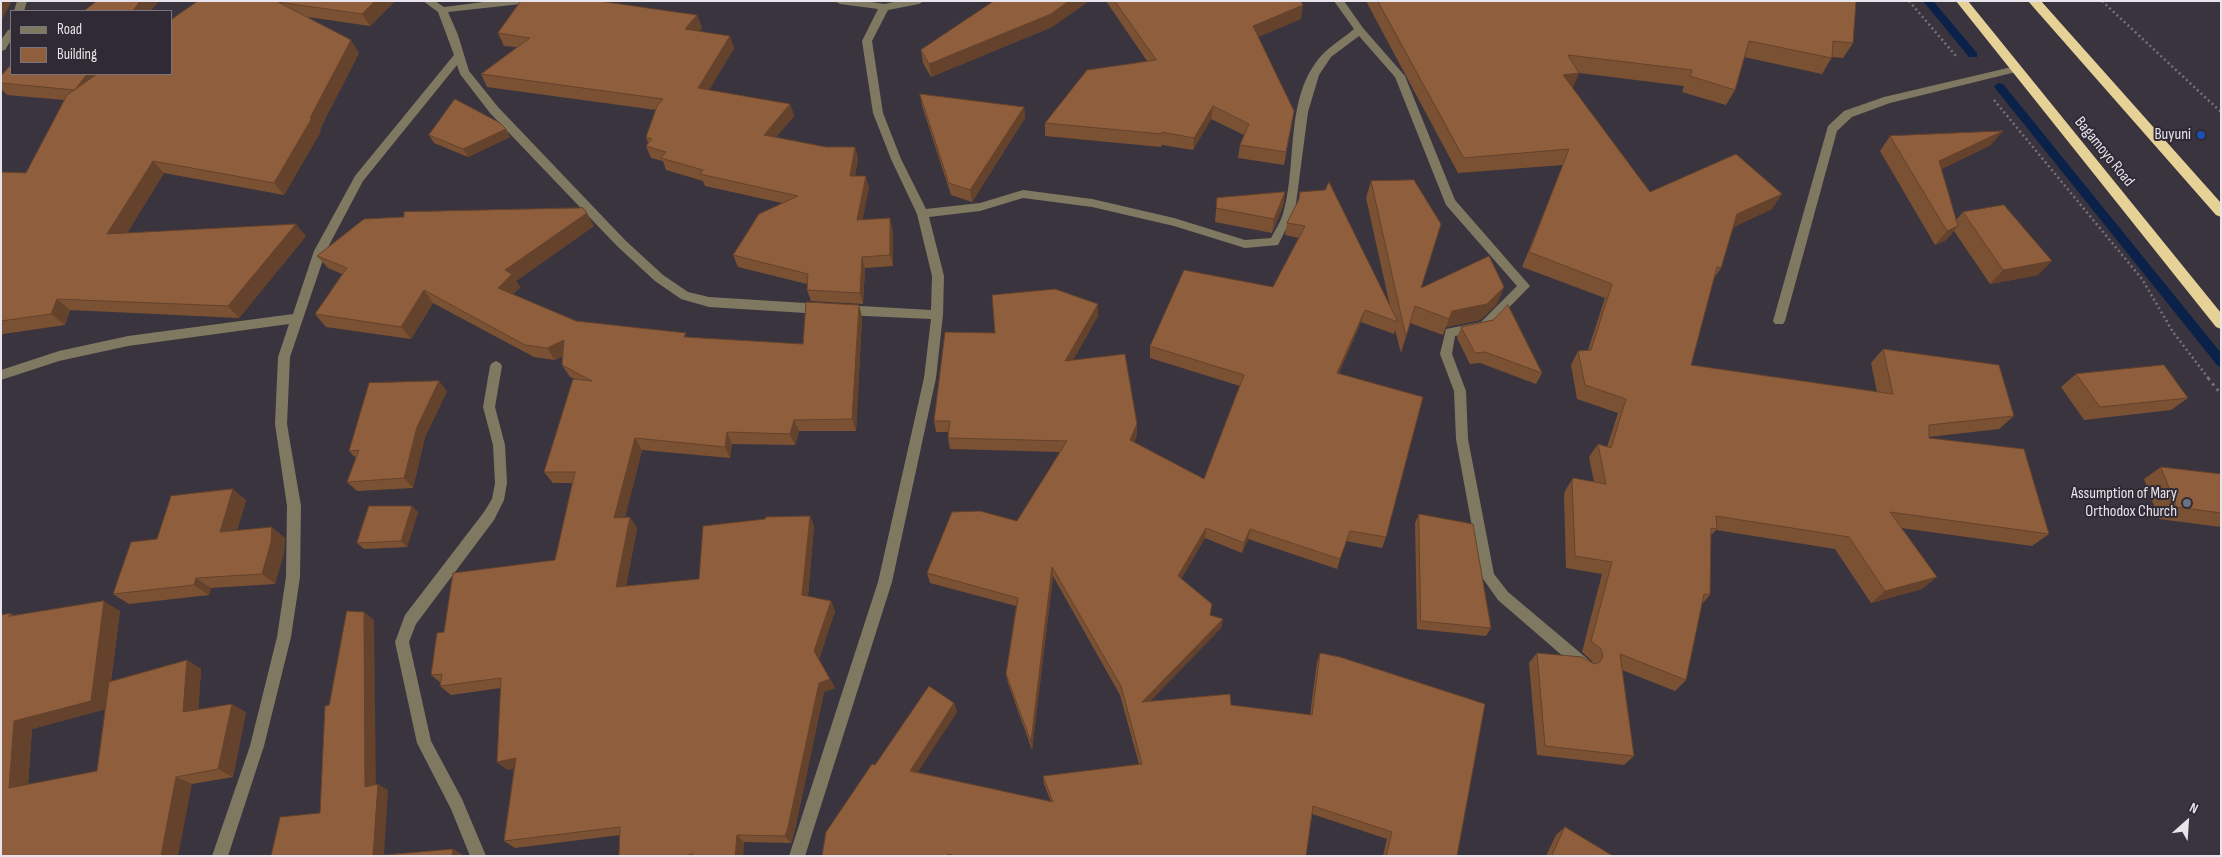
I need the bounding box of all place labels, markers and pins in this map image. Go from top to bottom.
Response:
place label: Buyuni [2155,125,2191,145]
marker: Buyuni [2195,129,2207,141]
place label: Assumption of Mary Orthodox Church [2071,484,2177,522]
marker: Assumption of Mary Orthodox Church [2181,497,2193,509]

